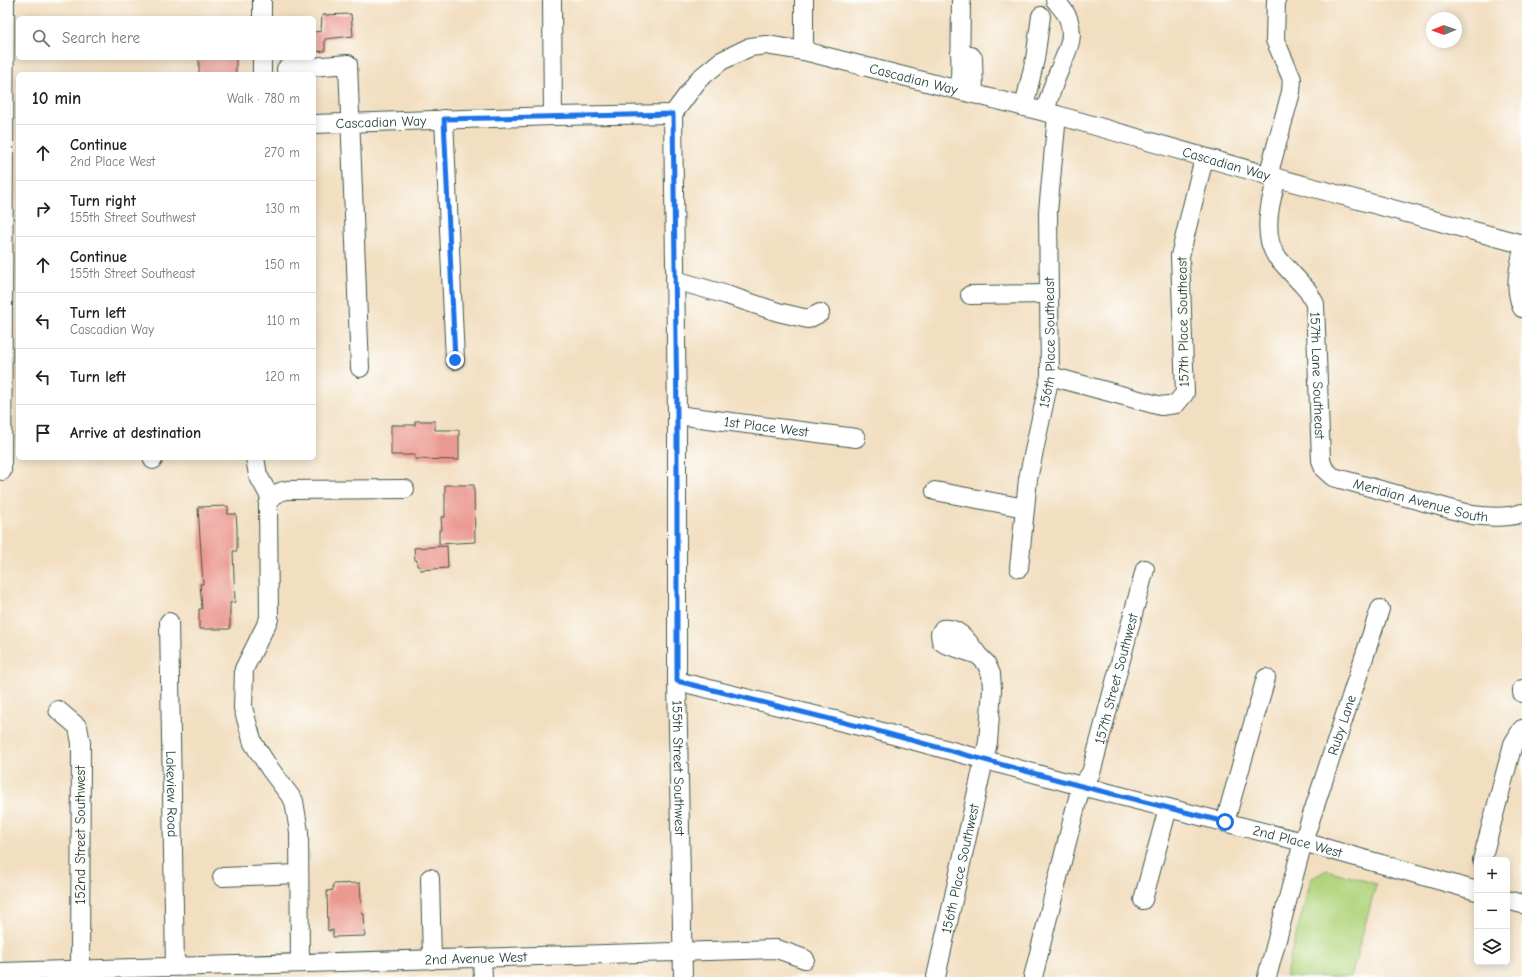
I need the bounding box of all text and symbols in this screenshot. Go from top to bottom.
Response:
north arrow [1426,12,1462,48]
search box [16,16,316,60]
icon: search [30,27,52,49]
text: Search here [62,29,140,47]
street label: Cascadian Way [868,59,960,98]
text: 10 min [32,89,81,108]
text: Walk · 780 m [227,91,300,106]
street label: Cascadian Way [335,112,427,132]
text: Continue [70,136,127,154]
icon: ahead [32,142,54,164]
street label: Cascadian Way [1181,143,1273,184]
text: 270 m [264,145,300,160]
text: 2nd Place West [70,154,155,169]
text: Turn right [70,192,136,210]
icon: right [32,198,54,220]
text: 130 m [265,201,300,216]
text: 155th Street Southwest [70,210,196,225]
text: Continue [70,248,127,266]
icon: ahead [32,254,54,276]
street label: 157th Place Southeast [1173,256,1193,387]
text: 150 m [265,257,300,272]
text: 155th Street Southeast [70,266,195,281]
street label: 156th Place Southeast [1035,276,1059,410]
text: Turn left [70,304,126,322]
icon: left [32,310,54,332]
street label: 157th Lane Southeast [1307,312,1329,440]
text: 110 m [267,313,300,328]
text: Cascadian Way [70,322,154,337]
route end [446,351,464,369]
icon: left [32,366,54,388]
text: Turn left [70,368,126,386]
text: 120 m [265,369,300,384]
street label: 1st Place West [723,413,810,440]
icon: arrive [32,422,54,444]
text: Arrive at destination [70,424,201,442]
street label: Meridian Avenue South [1351,474,1489,525]
street label: 157th Street Southwest [1091,610,1142,746]
street label: Ruby Lane [1324,693,1360,757]
street label: 155th Street Southwest [669,700,689,837]
street label: Lakeview Road [163,750,181,838]
street label: 152nd Street Southwest [72,765,89,904]
street label: 156th Place Southwest [937,801,983,935]
route start [1216,813,1234,831]
street label: 2nd Place West [1251,821,1345,861]
map controls [1474,857,1510,965]
button: + [1474,857,1510,893]
button: − [1474,893,1510,929]
button: layers [1474,929,1510,965]
street label: 2nd Avenue West [424,948,528,968]

